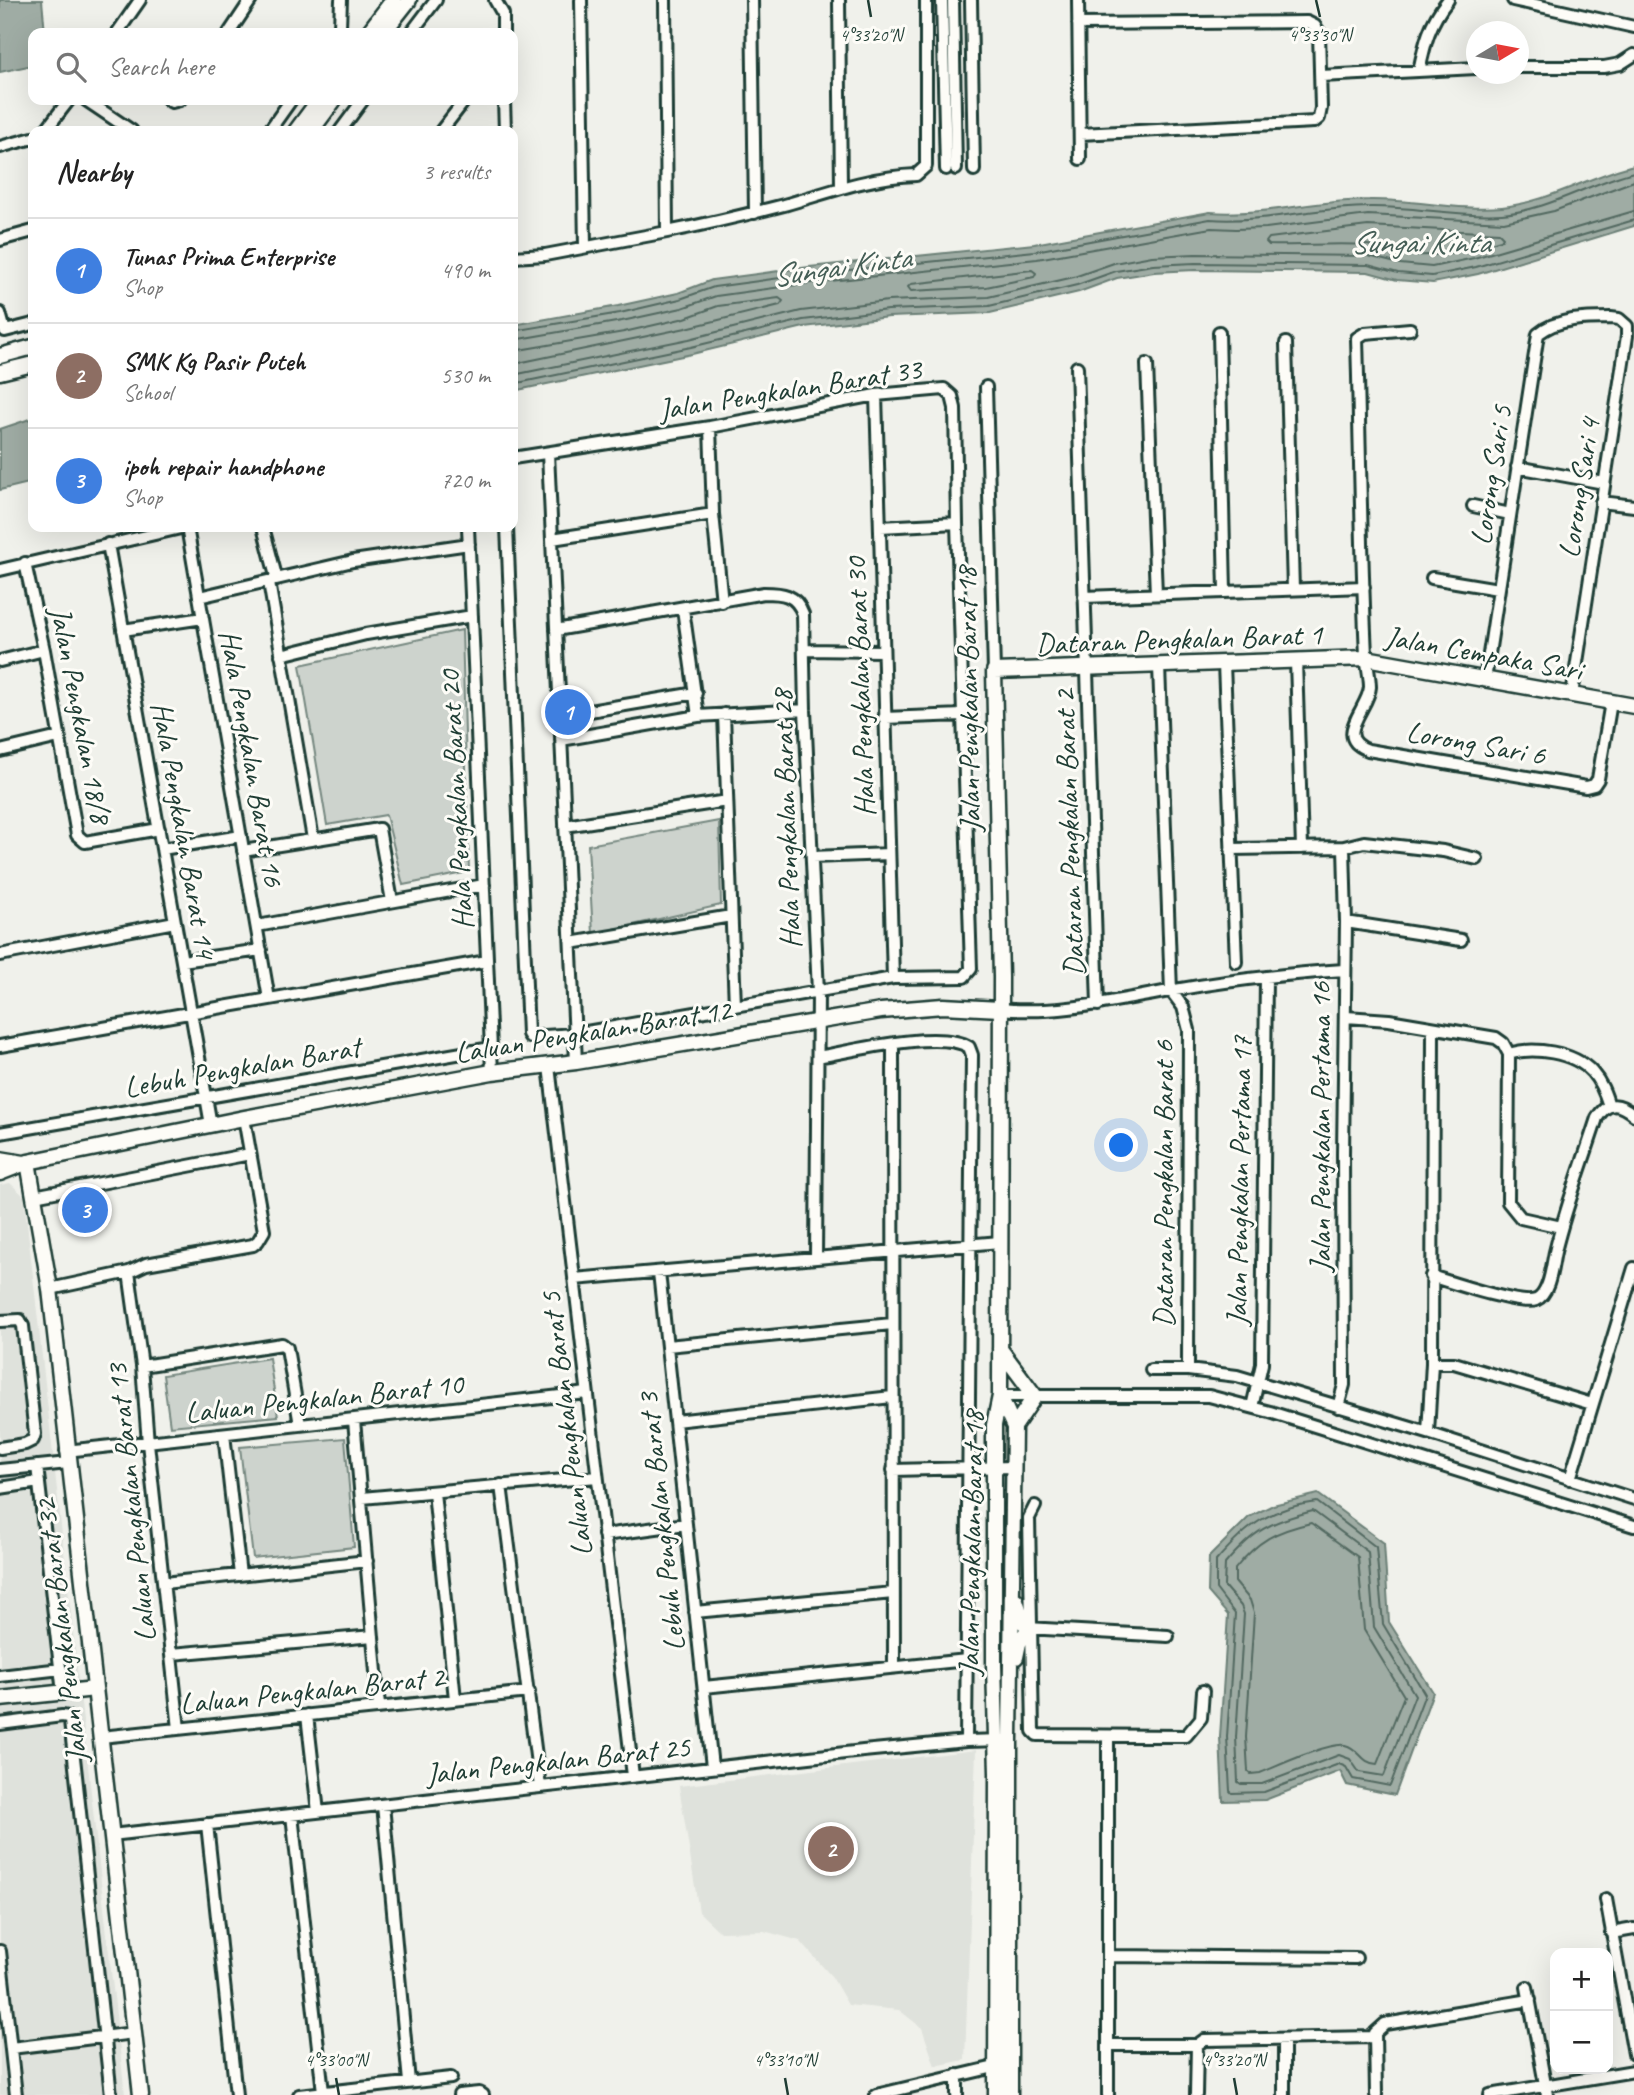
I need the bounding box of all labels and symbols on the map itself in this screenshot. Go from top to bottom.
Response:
north arrow [1466,21,1529,84]
text: 4°33'20"N [840,24,906,46]
text: 4°33'30"N [1289,24,1355,46]
water label: Sungai Kinta [1350,222,1493,263]
water label: Sungai Kinta [769,236,916,296]
street label: Jalan Pengkalan Barat 33 [654,349,926,429]
street label: Lorong Sari 5 [1461,401,1521,547]
street label: Lorong Sari 4 [1549,413,1609,560]
street label: Hala Pengkalan Barat 30 [836,554,884,817]
street label: Jalan Pengkalan Barat 18 [947,564,989,834]
street label: Jalan Pengkalan 18/8 [41,602,121,829]
street label: Dataran Pengkalan Barat 1 [1035,615,1324,663]
street label: Jalan Cempaka Sari [1381,617,1589,690]
street label: Hala Pengkalan Barat 16 [211,627,294,891]
street label: Hala Pengkalan Barat 20 [430,667,482,931]
pin: 1 [545,686,591,738]
street label: Hala Pengkalan Barat 28 [762,686,810,949]
street label: Dataran Pengkalan Barat 2 [1045,687,1093,977]
street label: Hala Pengkalan Barat 14 [143,699,226,964]
street label: Lorong Sari 6 [1404,712,1550,774]
street label: Jalan Pengkalan Pertama 16 [1301,981,1339,1274]
street label: Laluan Pengkalan Barat 12 [452,990,736,1072]
street label: Lebuh Pengkalan Barat [121,1027,367,1106]
street label: Jalan Pengkalan Pertama 17 [1217,1034,1261,1328]
street label: Dataran Pengkalan Barat 6 [1144,1039,1182,1327]
your location [1104,1128,1138,1162]
pin: 3 [62,1184,108,1236]
street label: Laluan Pengkalan Barat 5 [531,1288,601,1558]
street label: Laluan Pengkalan Barat 13 [97,1360,164,1644]
street label: Laluan Pengkalan Barat 10 [183,1364,467,1431]
street label: Lebuh Pengkalan Barat 3 [628,1389,693,1653]
street label: Jalan Pengkalan Barat 18 [950,1408,992,1678]
street label: Jalan Pengkalan Barat 32 [26,1495,96,1767]
street label: Laluan Pengkalan Barat 2 [178,1657,449,1723]
street label: Jalan Pengkalan Barat 25 [422,1727,693,1793]
pin: 2 [808,1823,854,1875]
text: 4°33'00"N [305,2049,371,2071]
text: 4°33'10"N [754,2049,820,2071]
text: 4°33'20"N [1203,2049,1269,2071]

